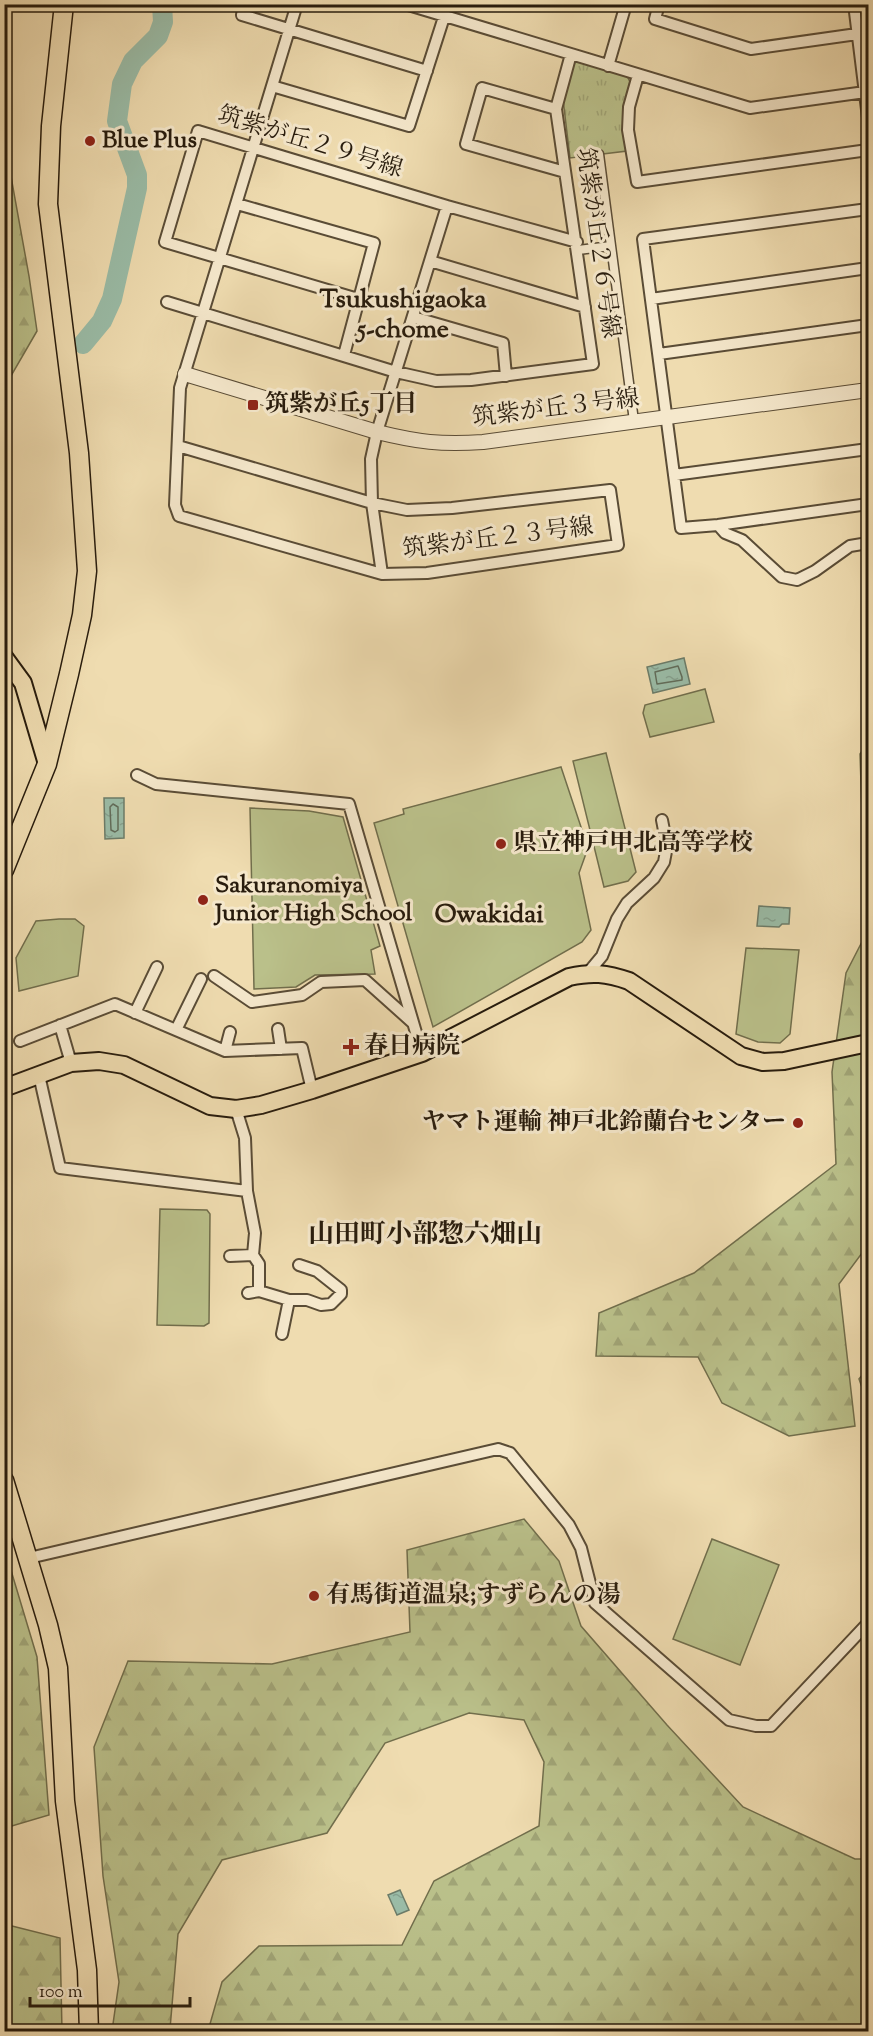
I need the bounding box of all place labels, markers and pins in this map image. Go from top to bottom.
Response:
place label: Blue Plus [102,124,197,158]
marker: Blue Plus [83,134,97,148]
place label: 筑紫が丘5丁目 [265,388,417,422]
marker: 筑紫が丘5丁目 [246,398,260,412]
place label: 県立神戸甲北高等学校 [513,827,753,861]
marker: 県立神戸甲北高等学校 [494,837,508,851]
place label: Sakuranomiya Junior High School [213,869,413,931]
marker: Sakuranomiya Junior High School [196,893,210,907]
place label: 春日病院 [364,1030,460,1064]
marker: 春日病院 [342,1038,360,1056]
place label: ヤマト運輸 神戸北鈴蘭台センター [422,1106,786,1140]
marker: ヤマト運輸 神戸北鈴蘭台センター [791,1116,805,1130]
place label: 有馬街道温泉;すずらんの湯 [326,1579,621,1613]
marker: 有馬街道温泉;すずらんの湯 [307,1589,321,1603]

